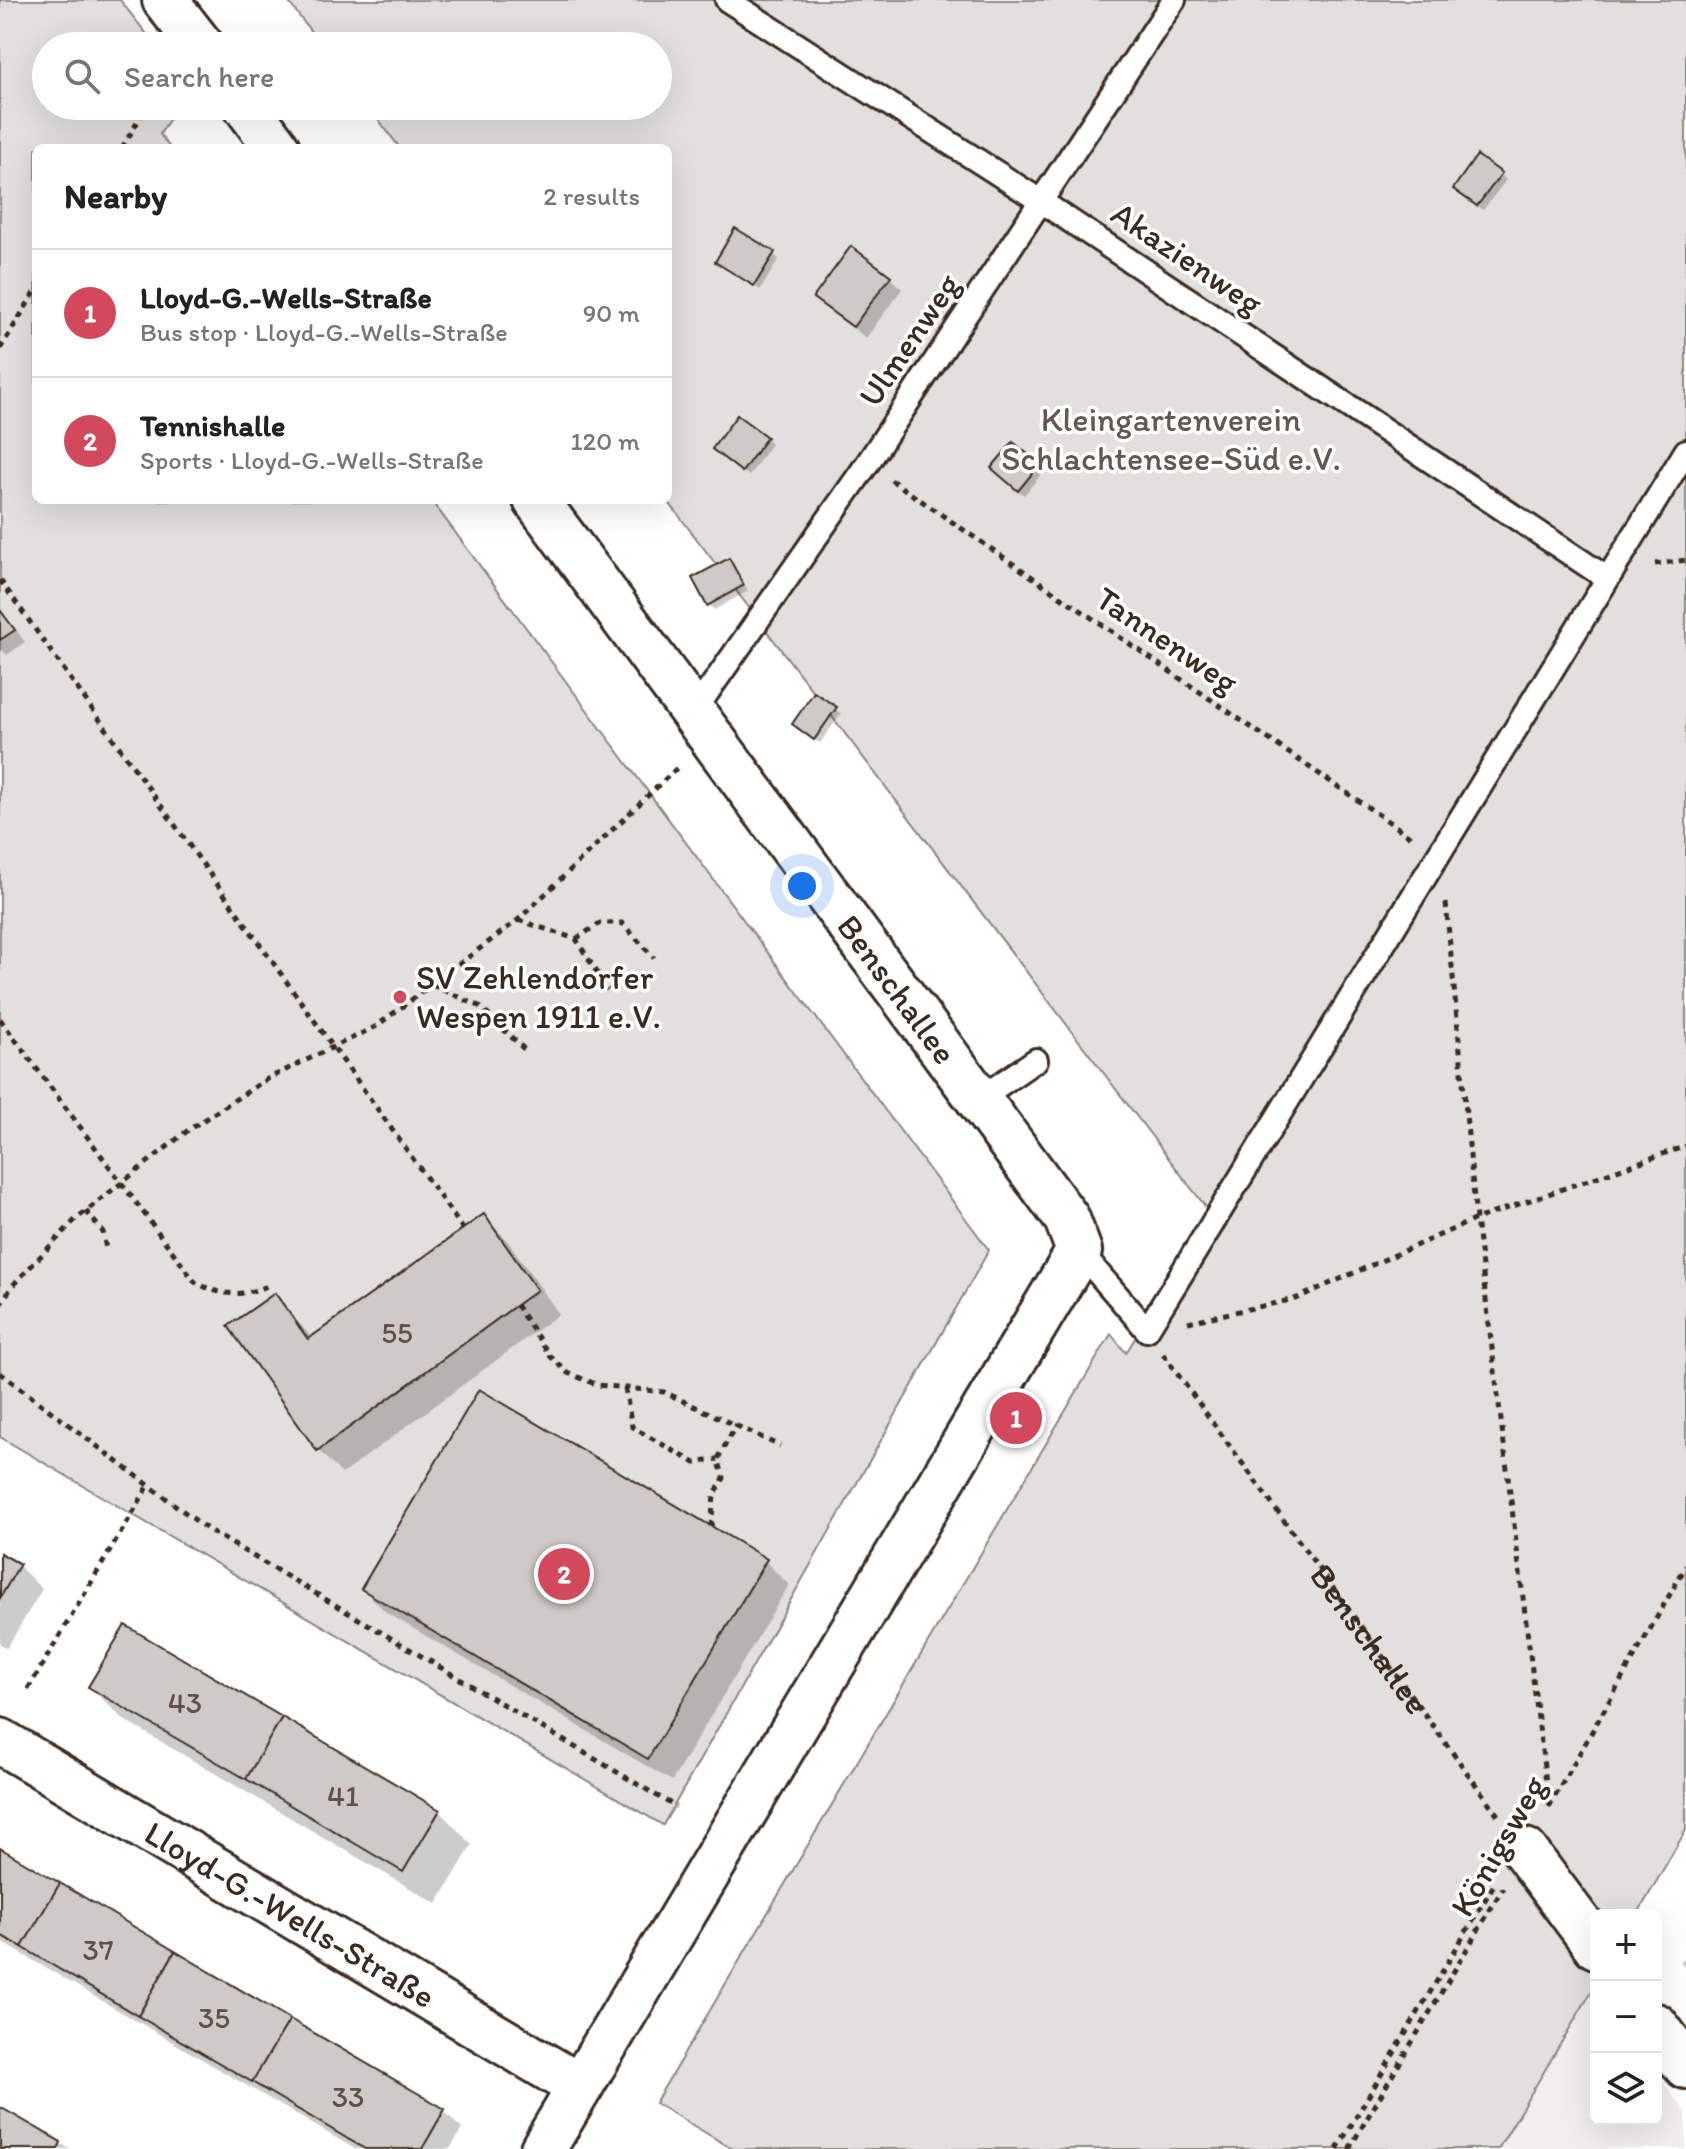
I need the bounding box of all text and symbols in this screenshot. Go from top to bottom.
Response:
search box [32,32,672,120]
icon: search [60,54,104,98]
text: Search here [124,58,274,95]
text: Nearby [64,176,167,217]
text: 2 results [543,180,640,212]
street label: Akazienweg [1104,192,1271,324]
street label: Ulmenweg [850,265,969,414]
text: Lloyd-G.-Wells-Straße [140,279,432,316]
text: 1 [84,297,96,329]
text: 90 m [583,297,640,329]
text: Bus stop · Lloyd-G.-Wells-Straße [140,316,508,348]
park label: Kleingartenverein Schlachtensee-Süd e.V. [1001,399,1341,479]
text: Tennishalle [140,407,285,444]
text: 2 [83,425,97,457]
text: 120 m [571,425,640,457]
text: Sports · Lloyd-G.-Wells-Straße [140,444,484,476]
street label: Tannenweg [1088,577,1247,703]
your location [782,866,822,906]
street label: Benschallee [829,906,966,1072]
place label: SV Zehlendorfer Wespen 1911 e.V. [416,957,661,1037]
marker: SV Zehlendorfer Wespen 1911 e.V. [391,988,409,1006]
house number: 55 [381,1314,413,1351]
pin: 1 [990,1388,1042,1448]
pin: 2 [538,1544,590,1604]
street label: Benschallee [1302,1556,1438,1722]
house number: 43 [168,1684,202,1721]
street label: Königsweg [1441,1768,1555,1924]
house number: 41 [327,1777,359,1814]
street label: Lloyd-G.-Wells-Straße [138,1812,443,2016]
map controls [1590,1909,1662,2125]
button: + [1590,1909,1662,1981]
house number: 37 [82,1931,114,1968]
button: − [1590,1981,1662,2053]
house number: 35 [198,1999,230,2036]
button: layers [1590,2053,1662,2125]
house number: 33 [332,2078,364,2115]

